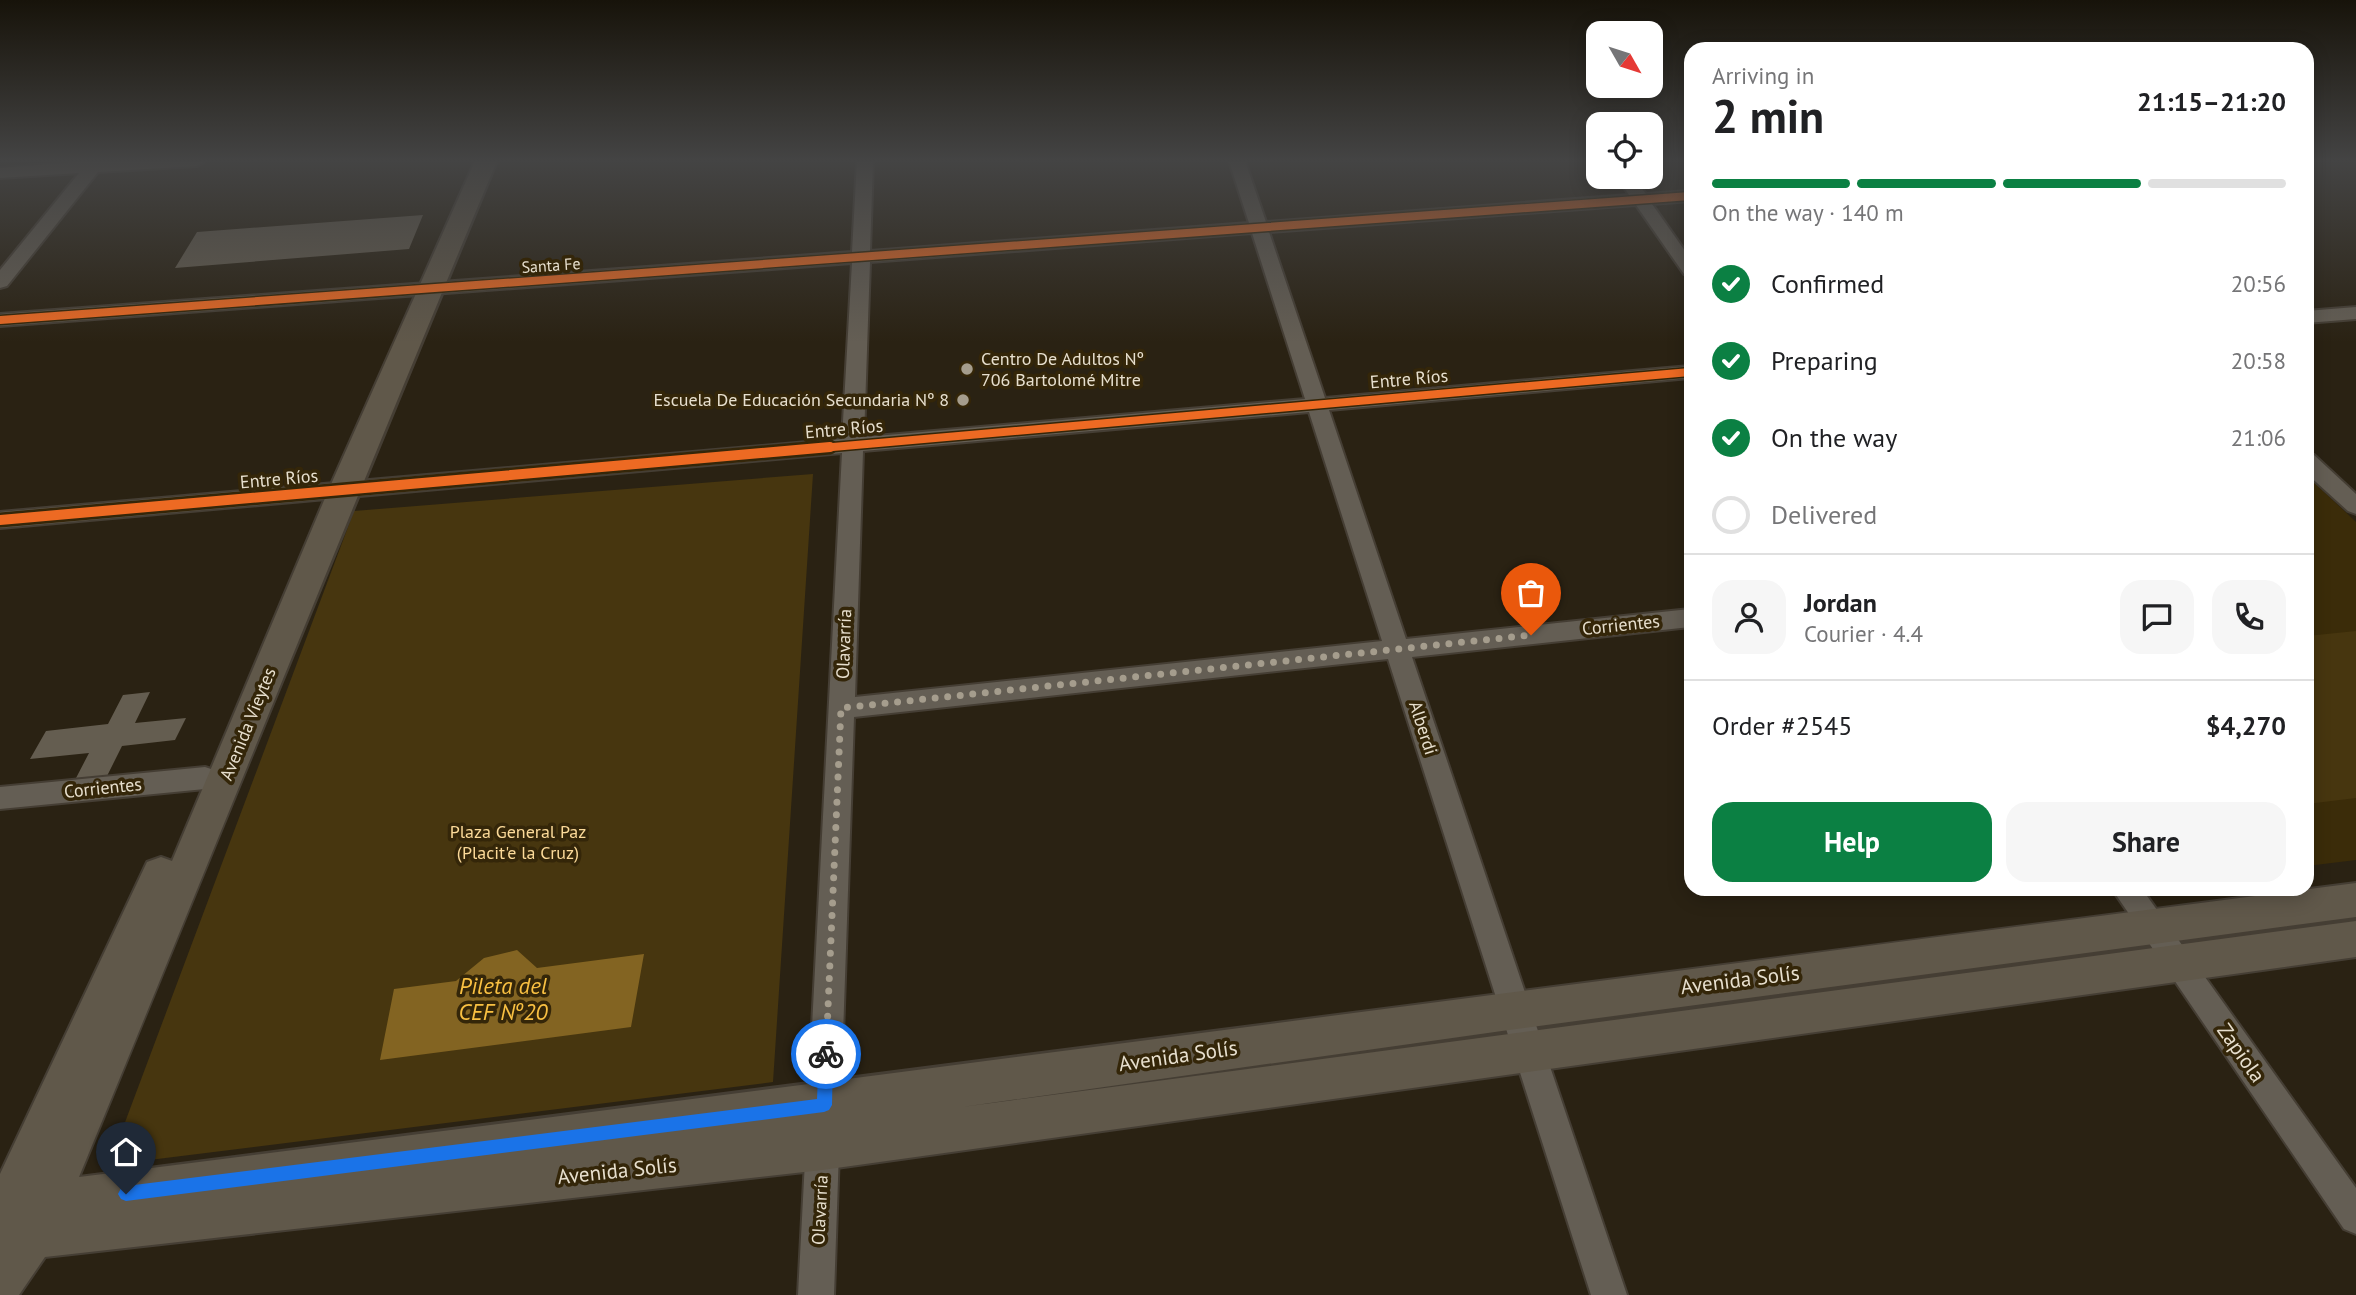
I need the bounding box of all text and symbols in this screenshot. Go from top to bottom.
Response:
north arrow [1586,21,1662,98]
map controls [1586,21,1663,189]
text: Arriving in [1712,61,1814,90]
text: 21:15–21:20 [2137,85,2286,118]
text: 2 min [1712,86,1824,146]
button: locate [1586,112,1663,189]
text: On the way · 140 m [1712,198,1904,227]
street label: Santa Fe [521,253,581,277]
icon: check [1712,265,1750,303]
text: Confirmed [1771,267,1884,300]
text: 20:56 [2231,269,2286,298]
icon: check [1712,342,1750,380]
text: Preparing [1771,344,1878,377]
text: 20:58 [2231,346,2286,375]
place label: Centro De Adultos Nº 706 Bartolomé Mitre [981,347,1144,391]
marker: Centro De Adultos Nº 706 Bartolomé Mitre [959,361,975,377]
street label: Entre Ríos [1369,364,1449,393]
place label: Escuela De Educación Secundaria Nº 8 [653,388,949,411]
marker: Escuela De Educación Secundaria Nº 8 [955,392,971,408]
street label: Entre Ríos [804,414,884,443]
icon: check [1712,419,1750,457]
text: On the way [1771,421,1897,454]
text: 21:06 [2231,423,2286,452]
street label: Entre Ríos [239,464,319,493]
text: Delivered [1771,498,1877,531]
pin [1501,563,1561,635]
icon: bag [1512,574,1550,612]
button: person [1712,580,1786,654]
button: chat [2120,580,2194,654]
button: phone [2212,580,2286,654]
text: Jordan [1804,586,1877,619]
street label: Olavarría [831,609,856,679]
street label: Corrientes [1581,609,1661,640]
text: Courier · 4.4 [1804,619,1923,648]
street label: Avenida Vieytes [214,664,281,784]
street label: Alberdi [1404,698,1443,758]
text: Order #2545 [1712,709,1852,742]
text: $4,270 [2206,709,2286,742]
street label: Corrientes [63,772,143,803]
button: Help [1712,802,1992,882]
button: Share [2006,802,2286,882]
park label: Plaza General Paz (Placit'e la Cruz) [450,820,586,864]
street label: Avenida Solís [1679,959,1801,1000]
water label: Pileta del CEF Nº20 [458,971,549,1026]
street label: Zapiola [2211,1018,2271,1088]
courier [791,1019,861,1089]
street label: Avenida Solís [1117,1034,1239,1077]
icon: bike [807,1035,845,1073]
pin [96,1122,156,1194]
icon: home [107,1133,145,1171]
street label: Avenida Solís [556,1151,678,1190]
street label: Olavarría [806,1174,833,1246]

